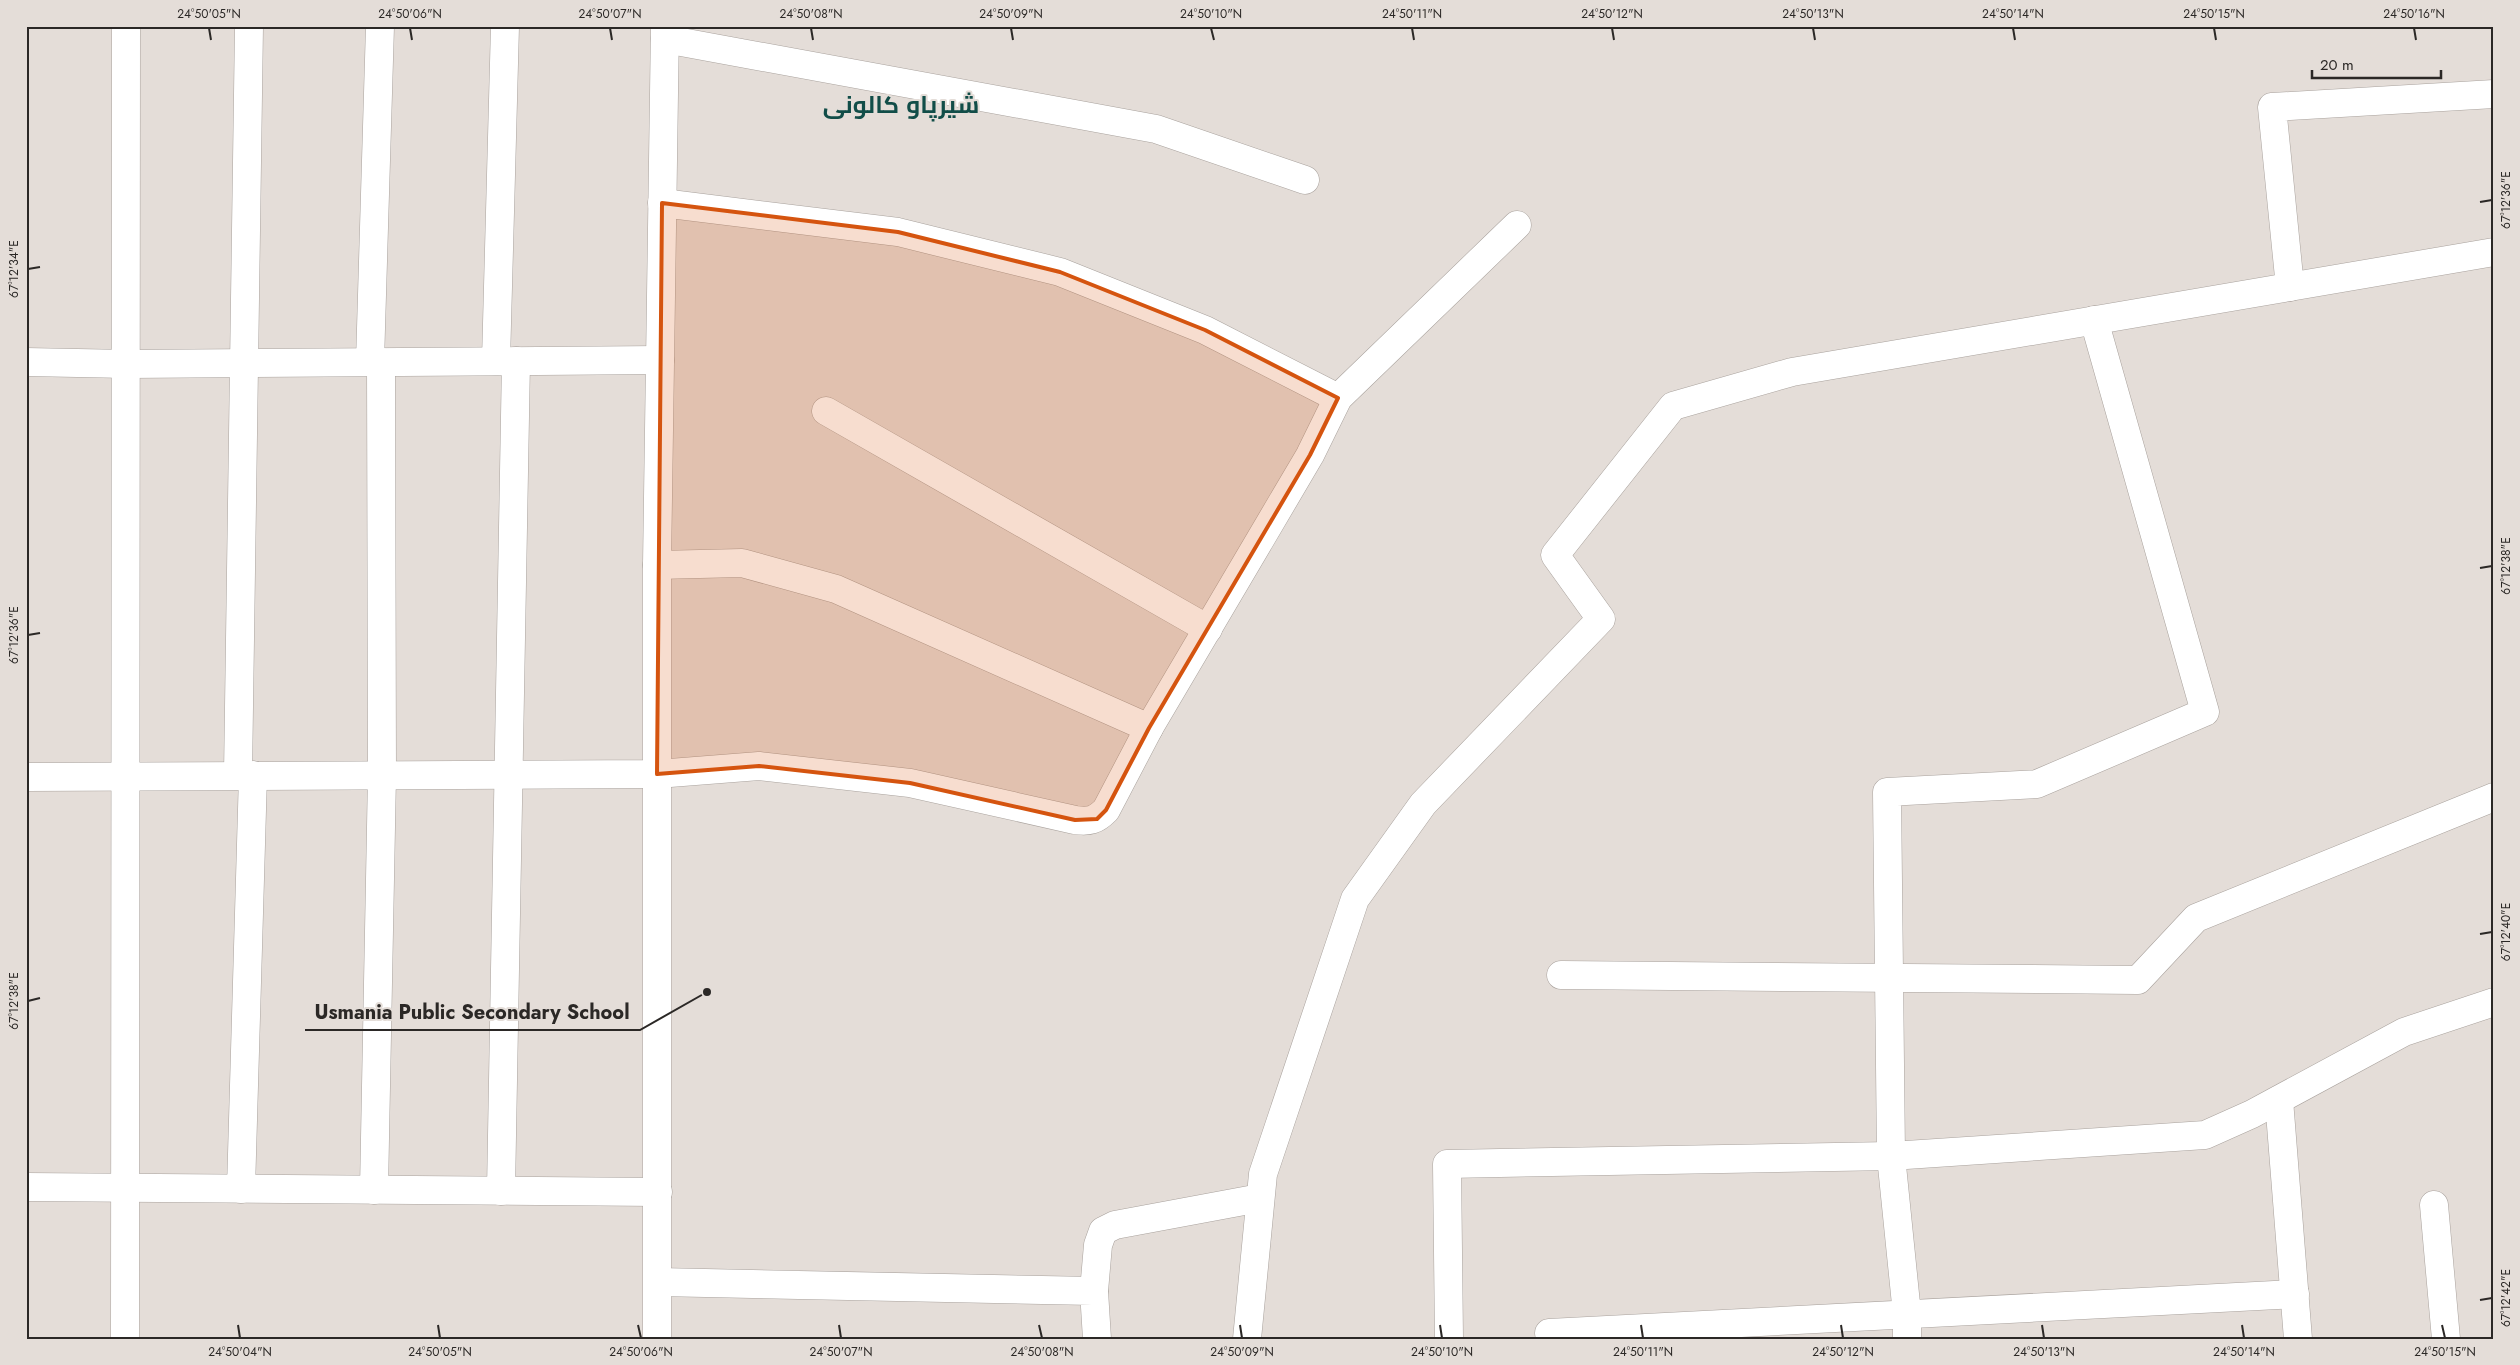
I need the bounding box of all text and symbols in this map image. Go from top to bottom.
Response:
text: 24°50'05"N [177,5,241,23]
text: 24°50'06"N [378,5,442,23]
text: 24°50'07"N [579,5,641,23]
text: 24°50'08"N [779,5,843,23]
text: 24°50'09"N [979,5,1043,23]
text: 24°50'10"N [1180,5,1242,23]
text: 24°50'11"N [1382,5,1442,23]
text: 24°50'12"N [1581,5,1643,23]
text: 24°50'13"N [1782,5,1844,23]
text: 24°50'14"N [1982,5,2044,23]
text: 24°50'15"N [2183,5,2245,23]
text: 24°50'16"N [2383,5,2445,23]
scale bar [2312,48,2441,80]
text: 20 m [2320,54,2354,76]
district label: شیرپاو کالونی [823,87,979,122]
text: 67°12'36"E [2497,171,2515,229]
text: 67°12'34"E [5,240,23,298]
text: 67°12'38"E [2497,537,2515,595]
text: 67°12'36"E [5,606,23,664]
text: 67°12'40"E [2497,903,2515,961]
text: 67°12'38"E [5,972,23,1030]
callout: Usmania Public Secondary School [305,995,640,1030]
text: Usmania Public Secondary School [314,998,630,1027]
text: 67°12'42"E [2497,1269,2515,1327]
text: 24°50'04"N [208,1343,272,1361]
text: 24°50'05"N [408,1343,472,1361]
text: 24°50'06"N [609,1343,673,1361]
text: 24°50'07"N [810,1343,872,1361]
text: 24°50'08"N [1010,1343,1074,1361]
text: 24°50'09"N [1210,1343,1274,1361]
text: 24°50'10"N [1411,1343,1473,1361]
text: 24°50'11"N [1613,1343,1673,1361]
text: 24°50'12"N [1812,1343,1874,1361]
text: 24°50'13"N [2013,1343,2075,1361]
text: 24°50'14"N [2213,1343,2275,1361]
text: 24°50'15"N [2414,1343,2476,1361]

